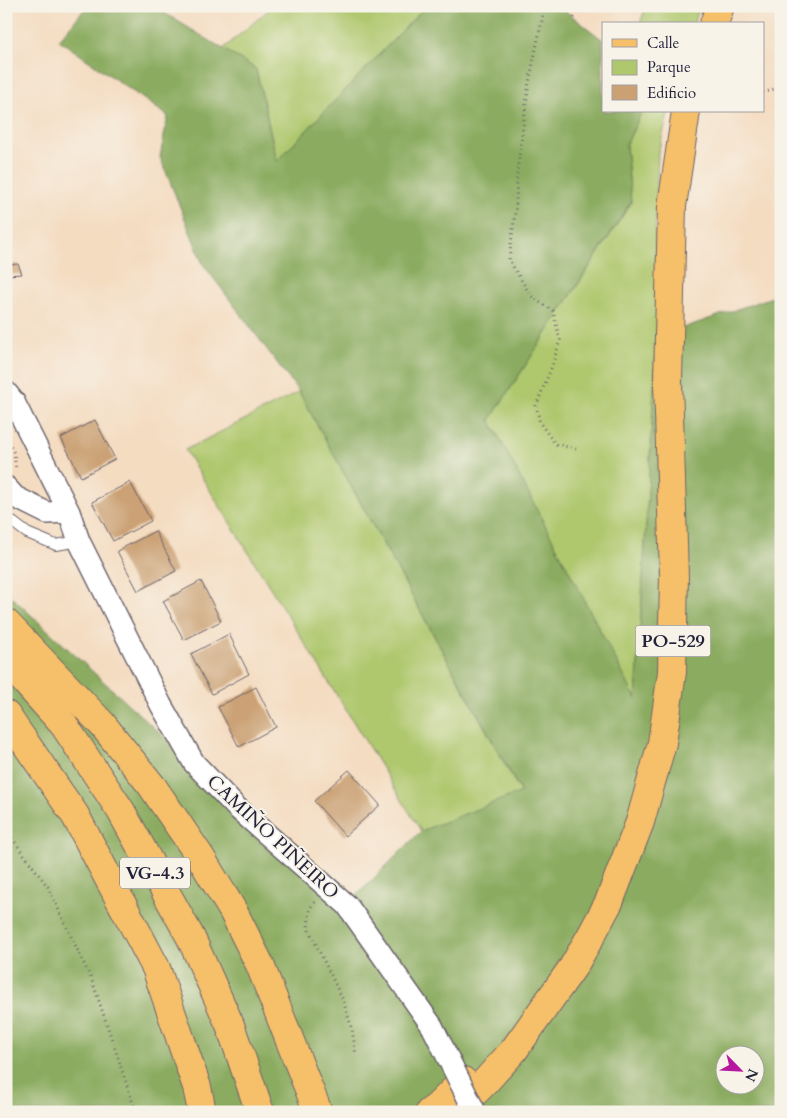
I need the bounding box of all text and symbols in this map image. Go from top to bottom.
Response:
legend [602,22,764,112]
text: Calle [647,33,680,53]
text: Parque [647,57,691,77]
text: Edificio [647,83,696,103]
road number: PO-529 [636,626,710,656]
street label: CAMIÑO PIÑEIRO [201,769,345,905]
road number: VG-4.3 [120,858,190,888]
north arrow [714,1046,764,1096]
text: N [740,1066,763,1085]

